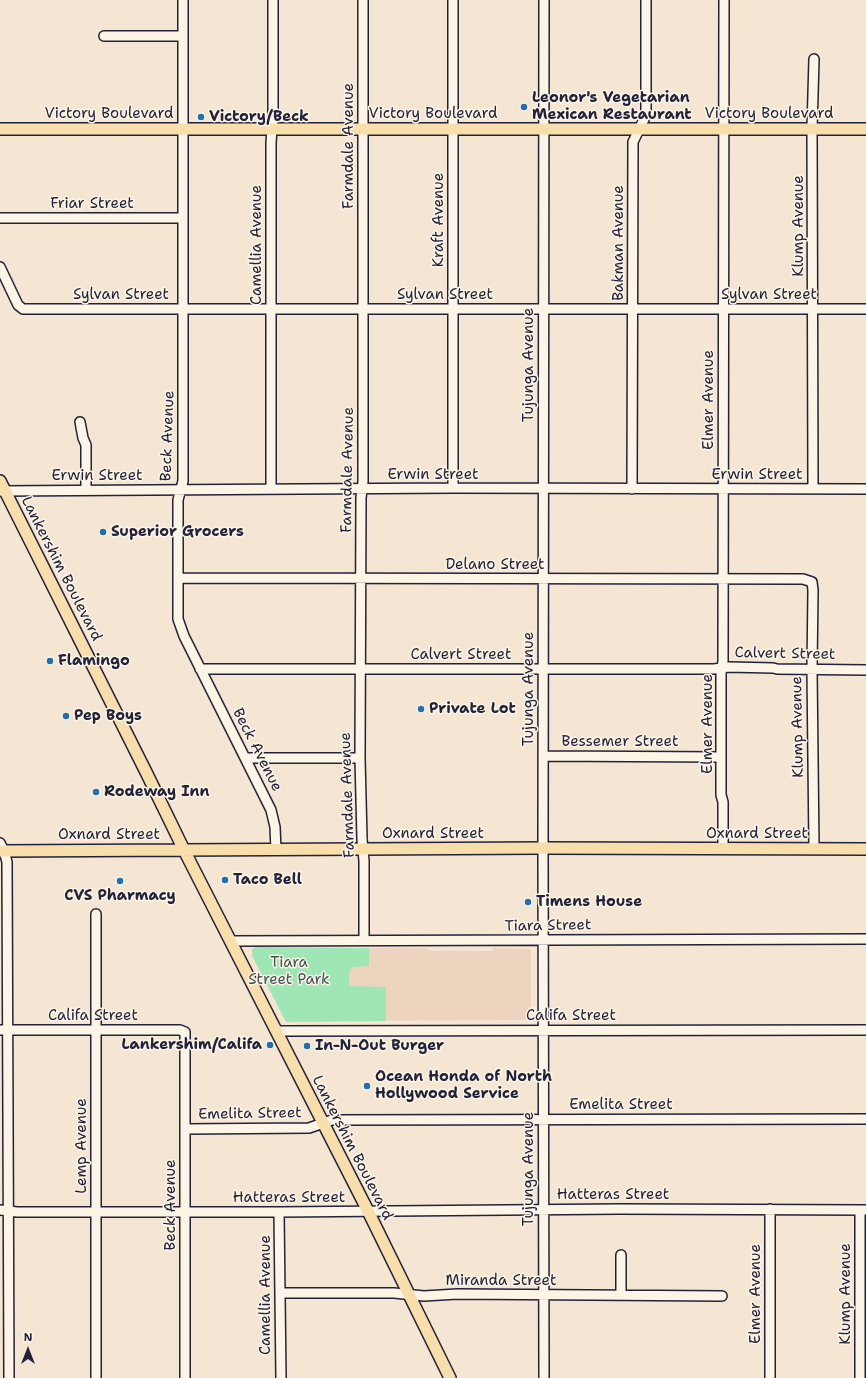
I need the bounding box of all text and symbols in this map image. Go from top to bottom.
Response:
street label: Farmdale Avenue [340,83,358,209]
place label: Leonor's Vegetarian Mexican Restaurant [532,89,692,124]
marker: Leonor's Vegetarian Mexican Restaurant [519,102,529,112]
street label: Victory Boulevard [45,105,173,123]
street label: Victory Boulevard [369,105,497,123]
street label: Victory Boulevard [705,105,833,123]
place label: Victory/Beck [209,108,309,126]
marker: Victory/Beck [196,112,206,122]
street label: Kraft Avenue [430,173,448,267]
street label: Klump Avenue [790,175,808,277]
street label: Camellia Avenue [248,185,266,305]
street label: Bakman Avenue [610,185,628,301]
street label: Friar Street [50,195,134,213]
street label: Sylvan Street [73,286,169,304]
street label: Sylvan Street [397,286,493,304]
street label: Sylvan Street [721,286,817,304]
street label: Tujunga Avenue [520,308,538,422]
street label: Elmer Avenue [700,350,718,450]
street label: Beck Avenue [157,390,179,482]
street label: Farmdale Avenue [338,407,358,533]
street label: Erwin Street [387,466,479,484]
street label: Erwin Street [711,466,803,484]
street label: Erwin Street [51,467,143,485]
street label: Lankershim Boulevard [17,494,105,644]
place label: Superior Grocers [111,523,244,541]
marker: Superior Grocers [98,527,108,537]
street label: Delano Street [445,556,545,574]
street label: Tujunga Avenue [520,632,538,746]
street label: Calvert Street [734,644,836,664]
street label: Calvert Street [411,646,511,664]
place label: Flamingo [58,652,130,670]
marker: Flamingo [45,656,55,666]
street label: Elmer Avenue [699,674,717,774]
street label: Klump Avenue [788,676,808,778]
place label: Private Lot [429,700,516,718]
marker: Private Lot [416,704,426,714]
street label: Beck Avenue [228,705,286,795]
place label: Pep Boys [74,707,142,725]
marker: Pep Boys [61,711,71,721]
street label: Farmdale Avenue [337,732,359,858]
street label: Bessemer Street [562,733,678,751]
place label: Rodeway Inn [104,783,209,801]
marker: Rodeway Inn [91,787,101,797]
street label: Oxnard Street [382,825,484,843]
street label: Oxnard Street [706,825,808,843]
street label: Oxnard Street [58,826,160,844]
place label: Taco Bell [233,871,302,889]
marker: Taco Bell [220,875,230,885]
marker: CVS Pharmacy [115,876,125,886]
place label: CVS Pharmacy [64,887,176,905]
place label: Timens House [536,893,642,911]
marker: Timens House [523,897,533,907]
street label: Tiara Street [504,916,592,936]
park label: Tiara Street Park [248,954,330,989]
street label: Califa Street [48,1007,138,1025]
street label: Califa Street [526,1007,616,1025]
place label: Lankershim/Califa [121,1036,262,1054]
place label: In-N-Out Burger [315,1037,444,1055]
marker: Lankershim/Califa [265,1040,275,1050]
marker: In-N-Out Burger [302,1041,312,1051]
place label: Ocean Honda of North Hollywood Service [375,1068,552,1103]
street label: Lankershim Boulevard [308,1073,396,1223]
marker: Ocean Honda of North Hollywood Service [362,1081,372,1091]
street label: Emelita Street [569,1096,673,1114]
street label: Lemp Avenue [73,1098,91,1194]
street label: Emelita Street [198,1104,302,1124]
street label: Tujunga Avenue [520,1112,538,1226]
street label: Beck Avenue [162,1160,180,1250]
street label: Hatteras Street [557,1186,669,1204]
street label: Hatteras Street [233,1189,345,1207]
street label: Camellia Avenue [257,1235,275,1355]
street label: Klump Avenue [837,1243,855,1345]
street label: Elmer Avenue [747,1244,765,1344]
street label: Miranda Street [446,1272,556,1290]
north arrow [8,1330,48,1370]
text: N [24,1330,32,1345]

